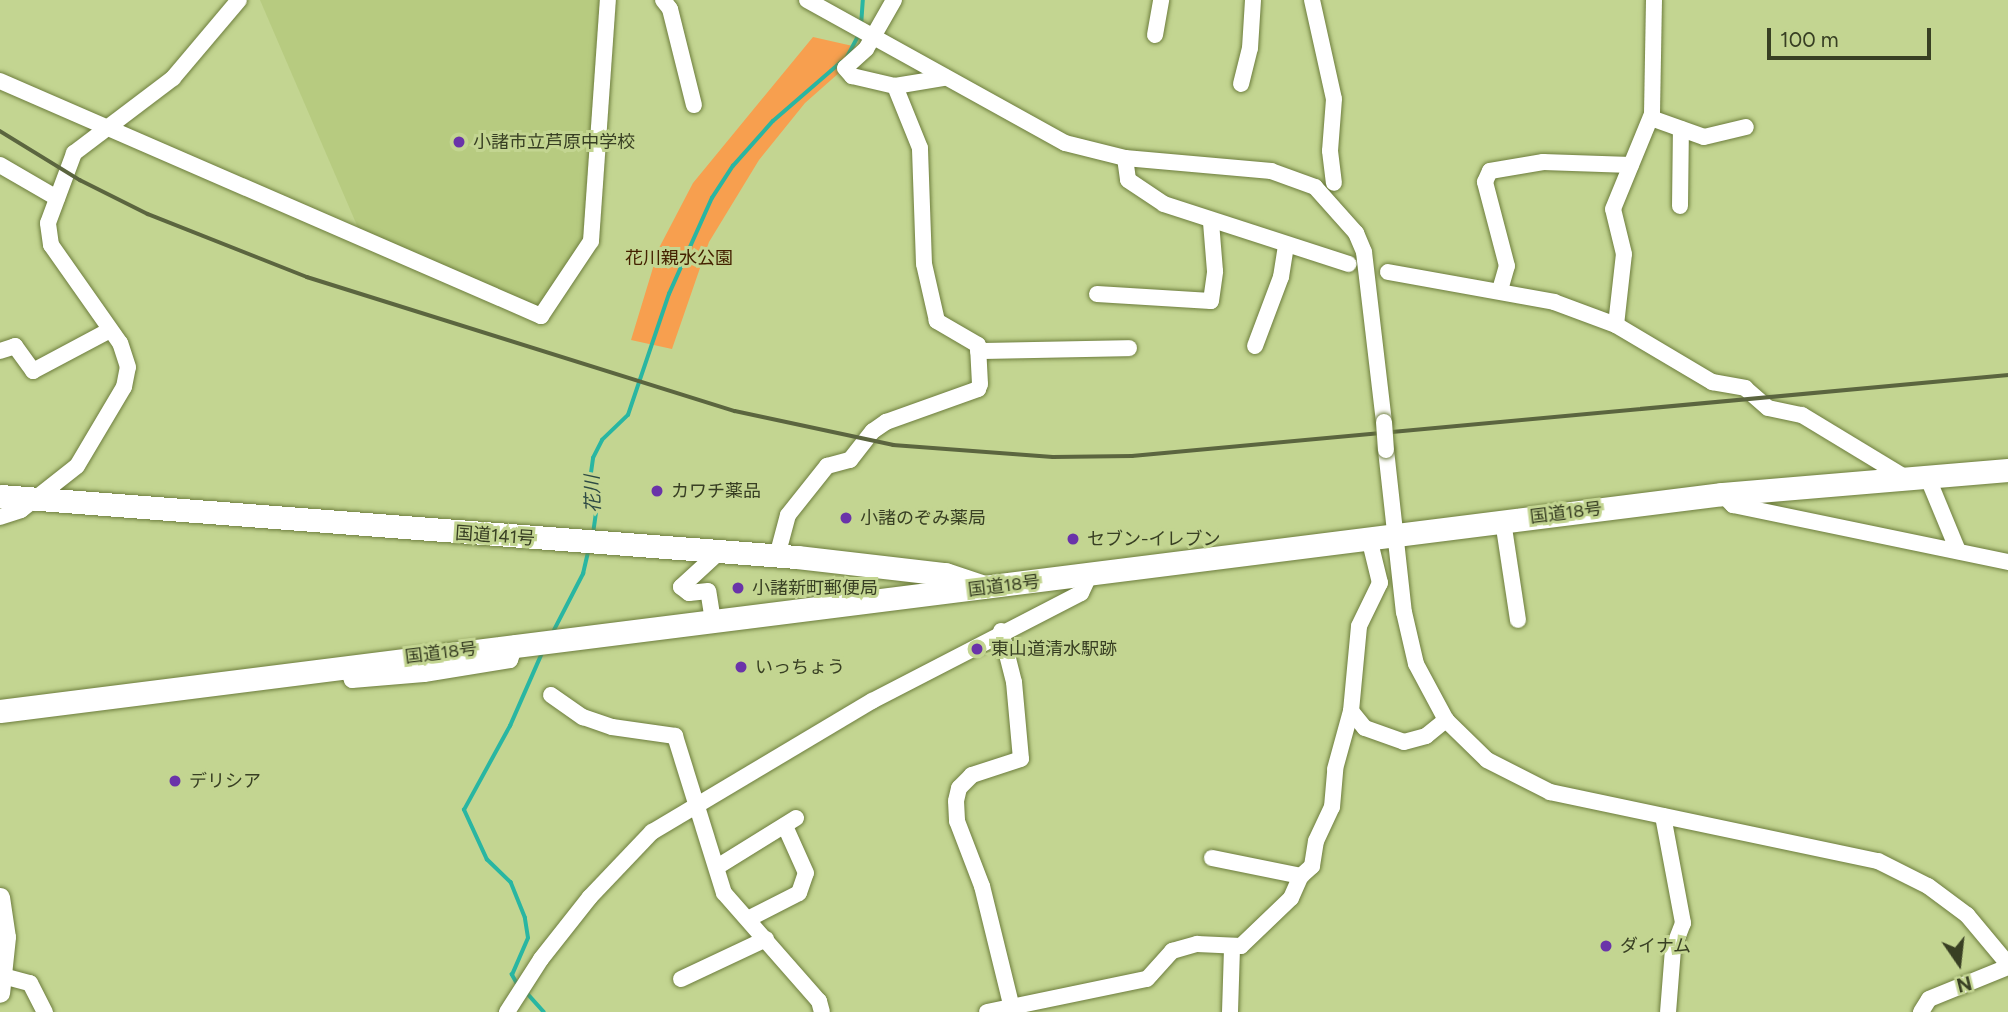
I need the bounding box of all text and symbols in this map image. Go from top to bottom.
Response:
scale bar [1770,14,1934,58]
text: 100 m [1780,27,1839,52]
place label: 小諸市立芦原中学校 [473,131,635,153]
marker: 小諸市立芦原中学校 [451,134,467,150]
park label: 花川親水公園 [625,247,733,269]
water label: 花川 [581,475,605,513]
place label: カワチ薬品 [671,480,761,502]
marker: カワチ薬品 [649,483,665,499]
street label: 国道18号 [1529,498,1603,528]
place label: 小諸のぞみ薬局 [860,507,986,529]
marker: 小諸のぞみ薬局 [838,510,854,526]
street label: 国道141号 [454,522,536,550]
place label: セブン-イレブン [1087,528,1221,550]
marker: セブン-イレブン [1065,531,1081,547]
street label: 国道18号 [967,571,1041,601]
place label: 小諸新町郵便局 [752,577,878,599]
marker: 小諸新町郵便局 [730,580,746,596]
street label: 国道18号 [404,638,478,668]
place label: 東山道清水駅跡 [991,638,1117,660]
marker: 東山道清水駅跡 [969,641,985,657]
place label: いっちょう [755,656,845,678]
marker: いっちょう [733,659,749,675]
place label: デリシア [189,770,261,792]
marker: デリシア [167,773,183,789]
north arrow [1924,928,1994,998]
place label: ダイナム [1620,935,1692,957]
marker: ダイナム [1598,938,1614,954]
text: N [1954,971,1974,997]

